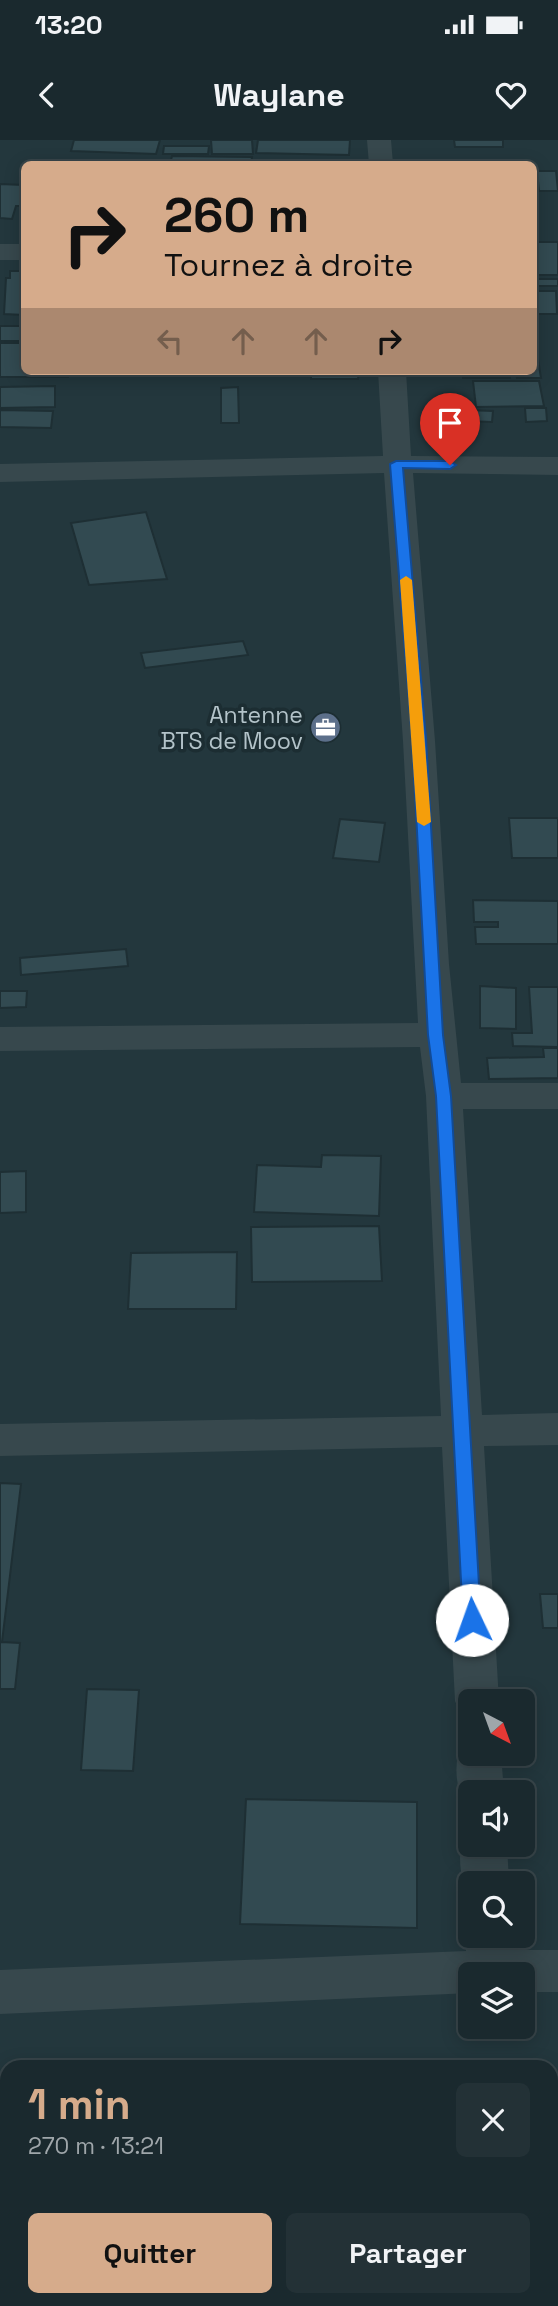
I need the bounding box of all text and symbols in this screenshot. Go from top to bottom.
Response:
text: 13:20 [35,8,103,42]
text: Waylane [213,75,345,115]
icon: back [28,76,66,114]
icon: heart [492,76,530,114]
text: 260 m [164,184,309,246]
icon: right [49,189,140,280]
text: Tournez à droite [164,245,413,285]
icon: left [151,322,189,360]
icon: ahead [224,322,262,360]
icon: ahead [297,322,335,360]
icon: right [370,322,408,360]
pin [420,393,480,465]
icon: arrive [431,404,469,442]
place label: Antenne BTS de Moov [160,700,303,756]
office icon: Antenne BTS de Moov [309,711,343,745]
position arrow [435,1583,509,1657]
north arrow [458,1689,536,1766]
map controls [458,1689,535,2039]
button: sound [458,1780,535,1857]
button: search [458,1871,535,1948]
button: layers [458,1962,535,2039]
text: 1 min [28,2078,131,2131]
button: close [456,2083,530,2157]
text: 270 m · 13:21 [28,2131,164,2161]
button: Quitter [28,2213,272,2293]
button: Partager [286,2213,530,2293]

